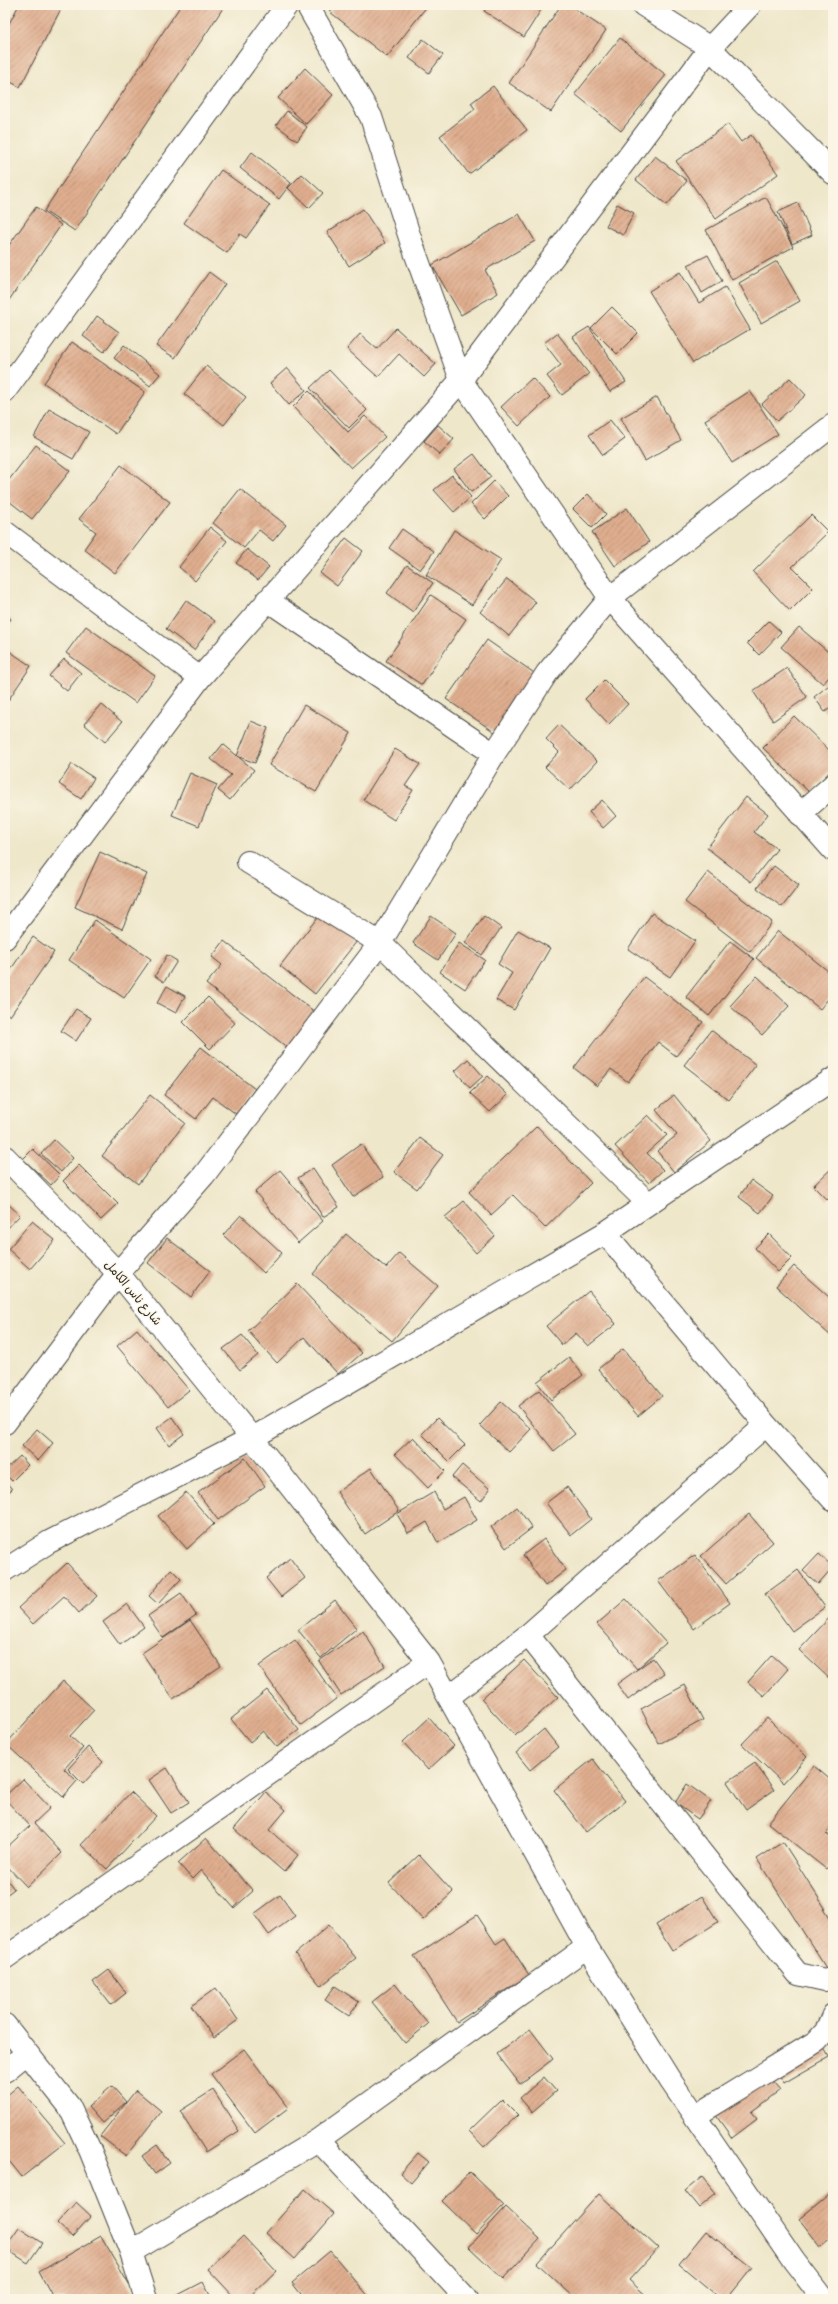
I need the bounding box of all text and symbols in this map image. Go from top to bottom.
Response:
street label: شارع ناس الكامل [100,1257,165,1329]

